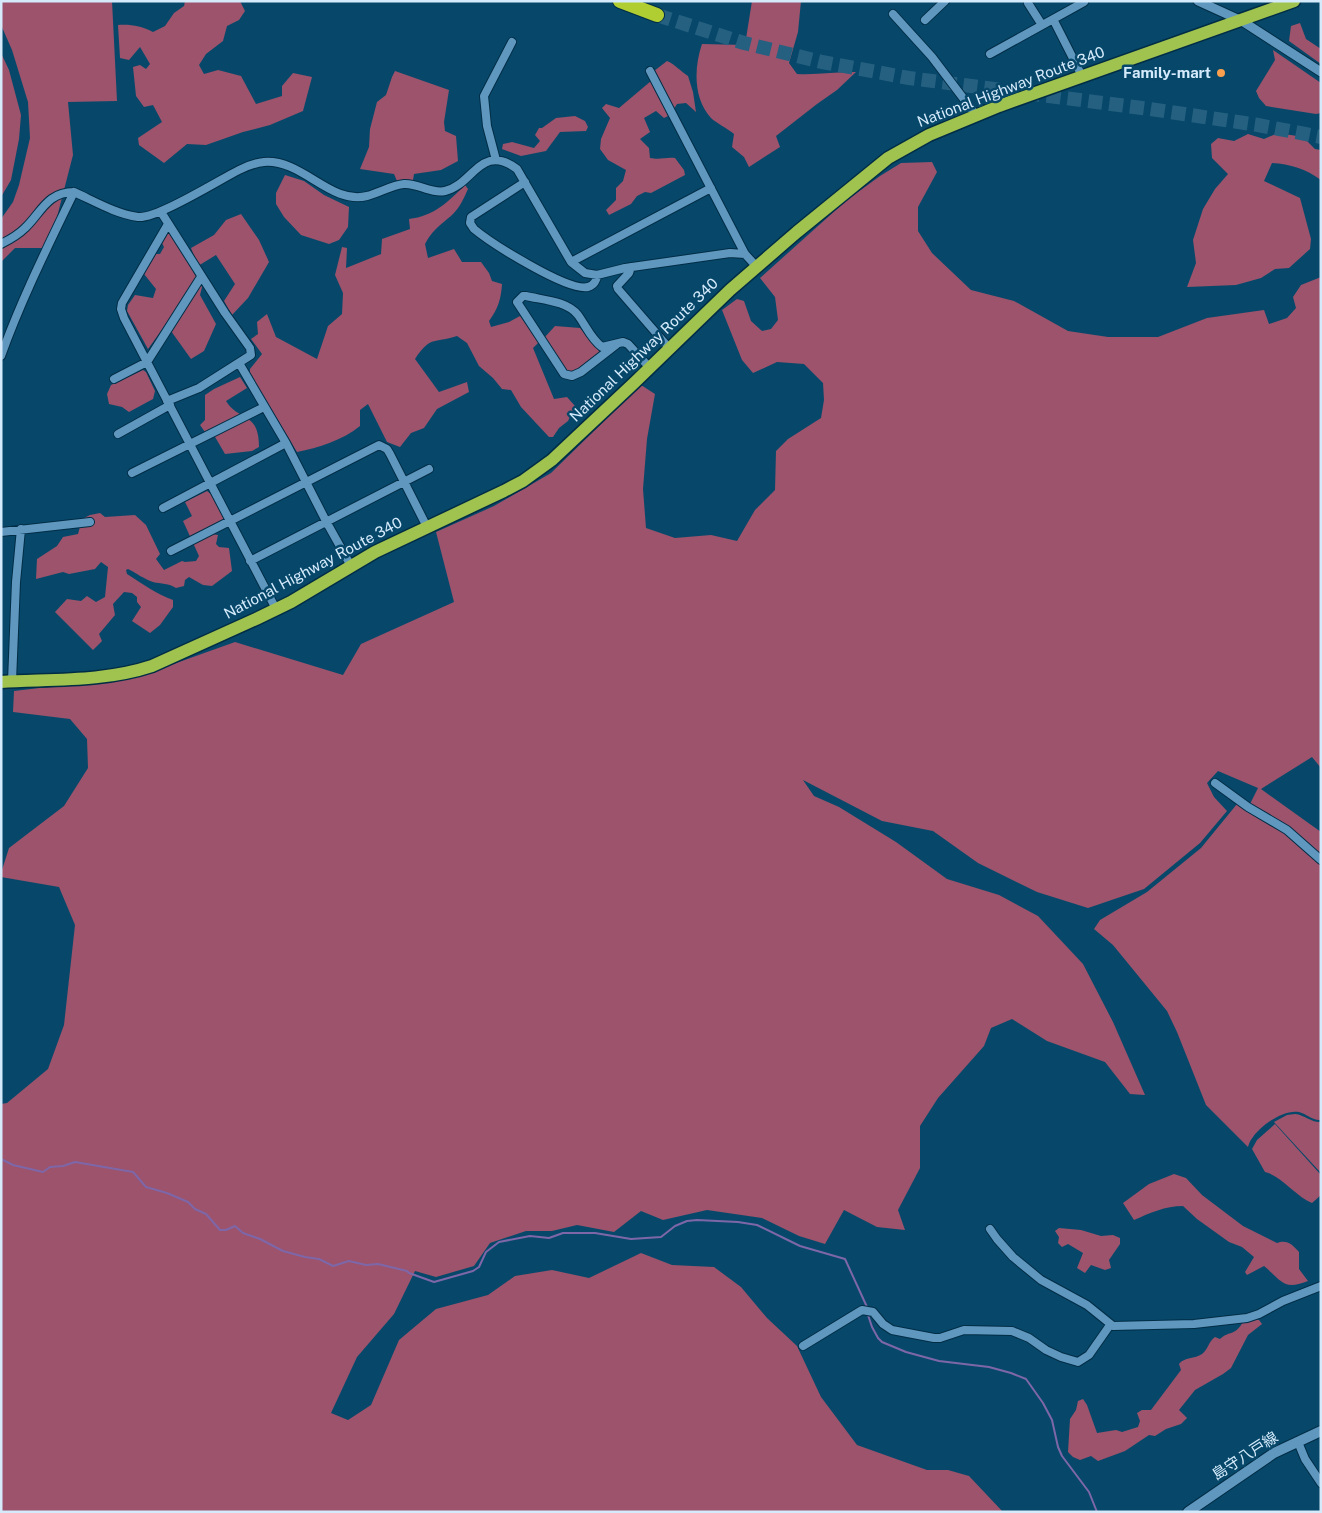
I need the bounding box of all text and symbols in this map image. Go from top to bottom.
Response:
street label: National Highway Route 340 [915,43,1107,130]
place label: Family-mart [1123,64,1211,81]
marker: Family-mart [1215,67,1227,79]
street label: National Highway Route 340 [566,274,721,425]
street label: National Highway Route 340 [221,513,405,622]
street label: 島守八戸線 [1209,1428,1281,1483]

